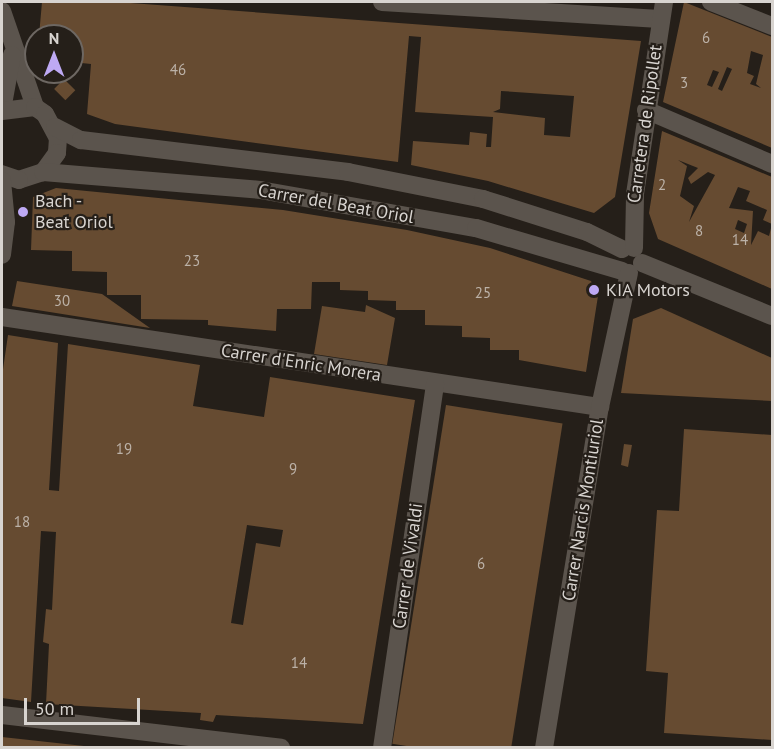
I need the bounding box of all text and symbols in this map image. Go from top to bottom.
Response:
north arrow [24,24,84,84]
text: N [49,28,59,48]
house number: 6 [702,29,710,47]
street label: Carretera de Ripollet [623,44,667,204]
house number: 46 [170,61,186,79]
house number: 3 [680,74,688,92]
house number: 2 [658,176,666,194]
street label: Carrer del Beat Oriol [256,180,416,228]
place label: Bach - Beat Oriol [35,191,113,234]
marker: Bach - Beat Oriol [16,205,30,219]
house number: 8 [695,222,703,240]
house number: 14 [732,231,748,249]
house number: 23 [184,252,200,270]
place label: KIA Motors [606,279,691,301]
marker: KIA Motors [587,283,601,297]
house number: 25 [475,284,491,302]
house number: 30 [54,292,70,310]
street label: Carrer d'Enric Morera [219,340,383,386]
street label: Carrer Narcis Montiuriol [558,417,608,603]
house number: 19 [116,440,132,458]
house number: 9 [289,460,297,478]
street label: Carrer de Vivaldi [388,501,428,631]
house number: 18 [14,513,30,531]
house number: 6 [477,555,485,573]
house number: 14 [291,654,307,672]
scale bar [27,686,142,724]
text: 50 m [35,697,74,720]

